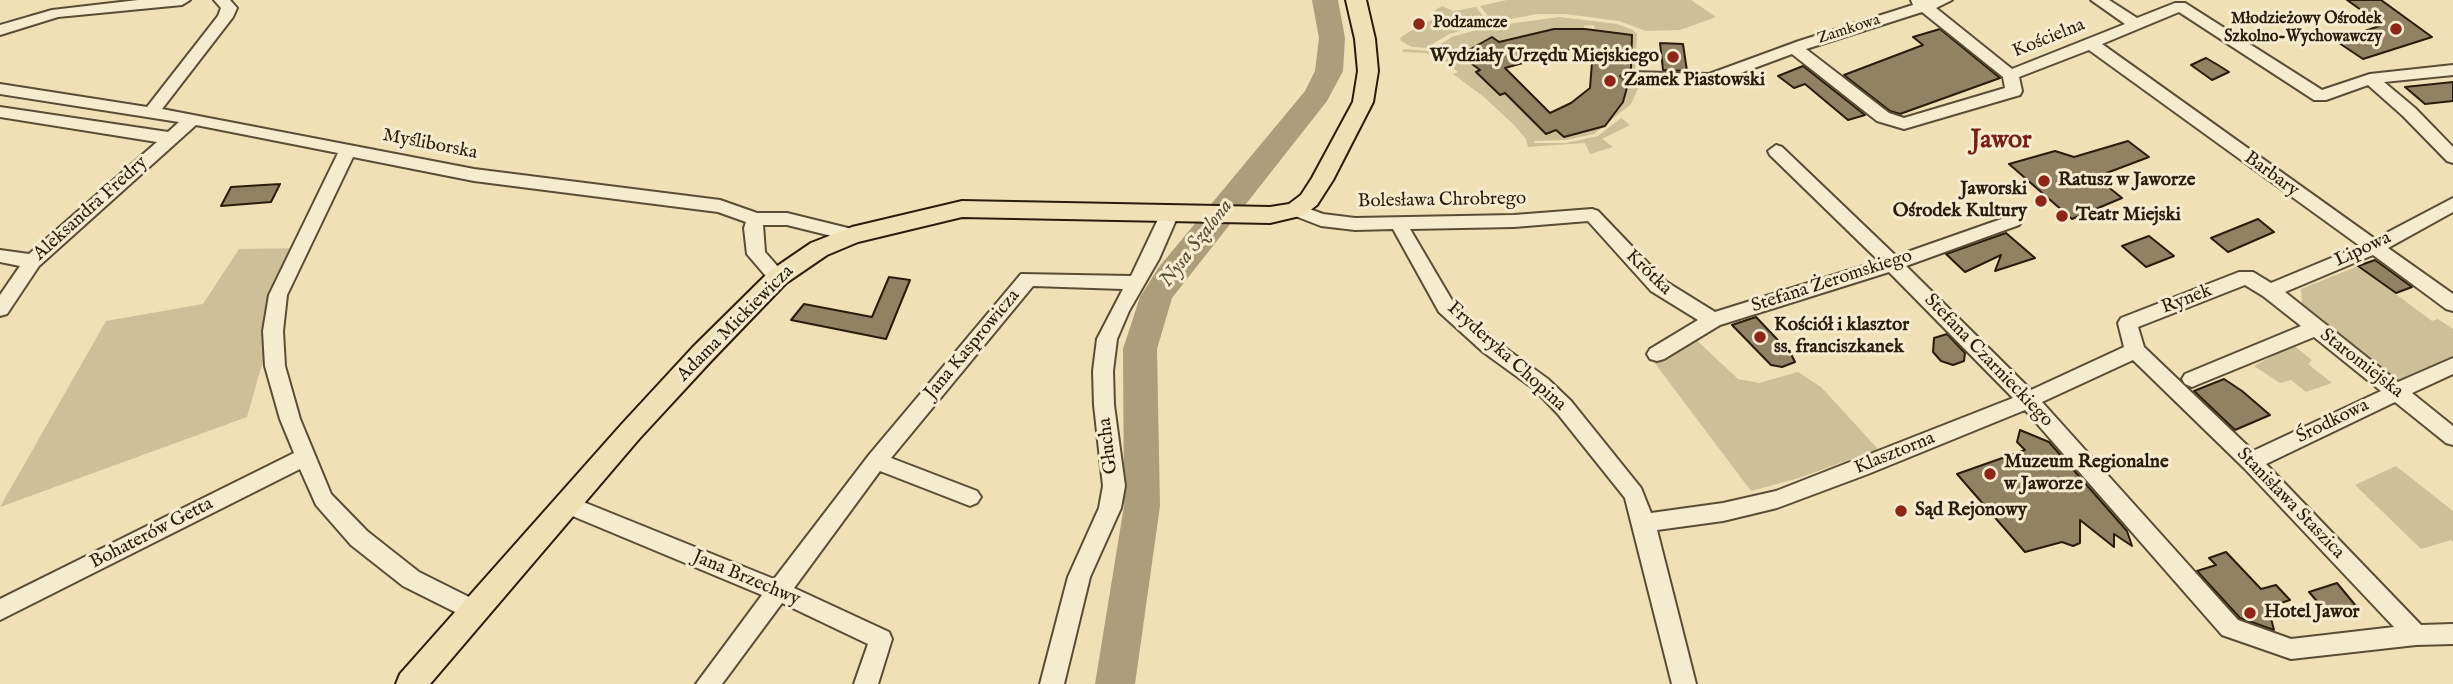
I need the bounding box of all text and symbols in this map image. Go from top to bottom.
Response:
place label: Młodzieżowy Ośrodek Szkolno-Wychowawczy [2224,10,2382,48]
street label: Zamkowa [1815,11,1883,49]
place label: Podzamcze [1433,14,1507,34]
street label: Kościelna [2009,14,2089,64]
marker: Podzamcze [1411,16,1427,32]
marker: Młodzieżowy Ośrodek Szkolno-Wychowawczy [2388,21,2404,37]
place label: Wydziały Urzędu Miejskiego [1430,46,1659,68]
marker: Wydziały Urzędu Miejskiego [1665,49,1681,65]
place label: Zamek Piastowski [1624,70,1765,92]
marker: Zamek Piastowski [1602,73,1618,89]
street label: Myśliborska [381,125,479,165]
district label: Jawor [1970,126,2032,158]
street label: Barbary [2239,147,2303,203]
street label: Aleksandra Fredry [29,152,153,266]
place label: Ratusz w Jaworze [2058,170,2195,192]
marker: Ratusz w Jaworze [2036,173,2052,189]
place label: Jaworski Ośrodek Kultury [1893,179,2027,223]
street label: Bolesława Chrobrego [1358,188,1526,214]
marker: Jaworski Ośrodek Kultury [2033,193,2049,209]
water label: Nysa Szalona [1155,195,1239,293]
place label: Teatr Miejski [2076,205,2181,227]
marker: Teatr Miejski [2054,208,2070,224]
street label: Lipowa [2331,227,2395,273]
street label: Krótka [1620,245,1676,301]
street label: Stefana Żeromskiego [1749,245,1915,319]
street label: Adama Mickiewicza [673,261,799,387]
street label: Rynek [2159,280,2215,320]
street label: Jana Kasprowicza [920,285,1026,405]
street label: Stefana Czarnieckiego [1919,290,2057,432]
street label: Fryderyka Chopina [1442,297,1570,417]
place label: Kościół i klasztor ss. franciszkanek [1774,315,1909,359]
street label: Staromiejska [2315,324,2407,404]
marker: Kościół i klasztor ss. franciszkanek [1752,329,1768,345]
street label: Środkowa [2293,395,2373,449]
street label: Głucha [1094,417,1124,475]
street label: Klasztorna [1852,428,1938,480]
street label: Stanisława Staszica [2231,444,2349,564]
place label: Muzeum Regionalne w Jaworze [2004,452,2169,496]
marker: Muzeum Regionalne w Jaworze [1982,466,1998,482]
street label: Bohaterów Getta [87,493,217,575]
place label: Sąd Rejonowy [1915,500,2027,522]
marker: Sąd Rejonowy [1893,503,1909,519]
street label: Jana Brzechwy [689,546,803,612]
place label: Hotel Jawor [2264,602,2360,624]
marker: Hotel Jawor [2242,605,2258,621]

